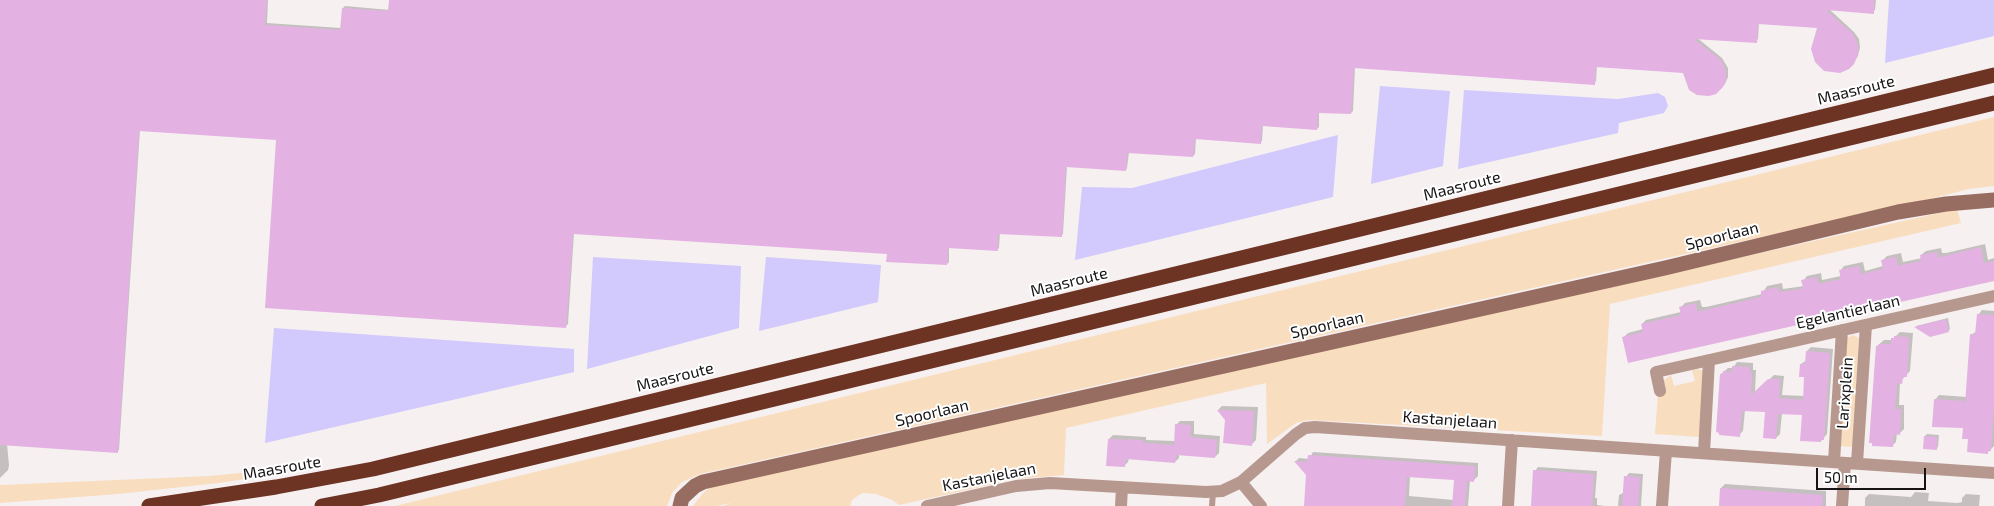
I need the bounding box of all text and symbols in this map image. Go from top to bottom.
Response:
street label: Maasroute [1815,71,1897,109]
street label: Maasroute [1421,167,1503,205]
street label: Spoorlaan [1684,218,1760,254]
street label: Maasroute [1028,263,1110,301]
street label: Egelantierlaan [1794,291,1902,333]
street label: Spoorlaan [1289,307,1365,343]
street label: Larixplein [1833,357,1857,429]
street label: Maasroute [634,358,716,396]
street label: Spoorlaan [894,395,970,431]
street label: Kastanjelaan [1402,407,1498,433]
street label: Maasroute [242,452,322,484]
scale bar [1819,458,1929,490]
street label: Kastanjelaan [941,459,1037,495]
text: 50 m [1824,468,1858,486]

